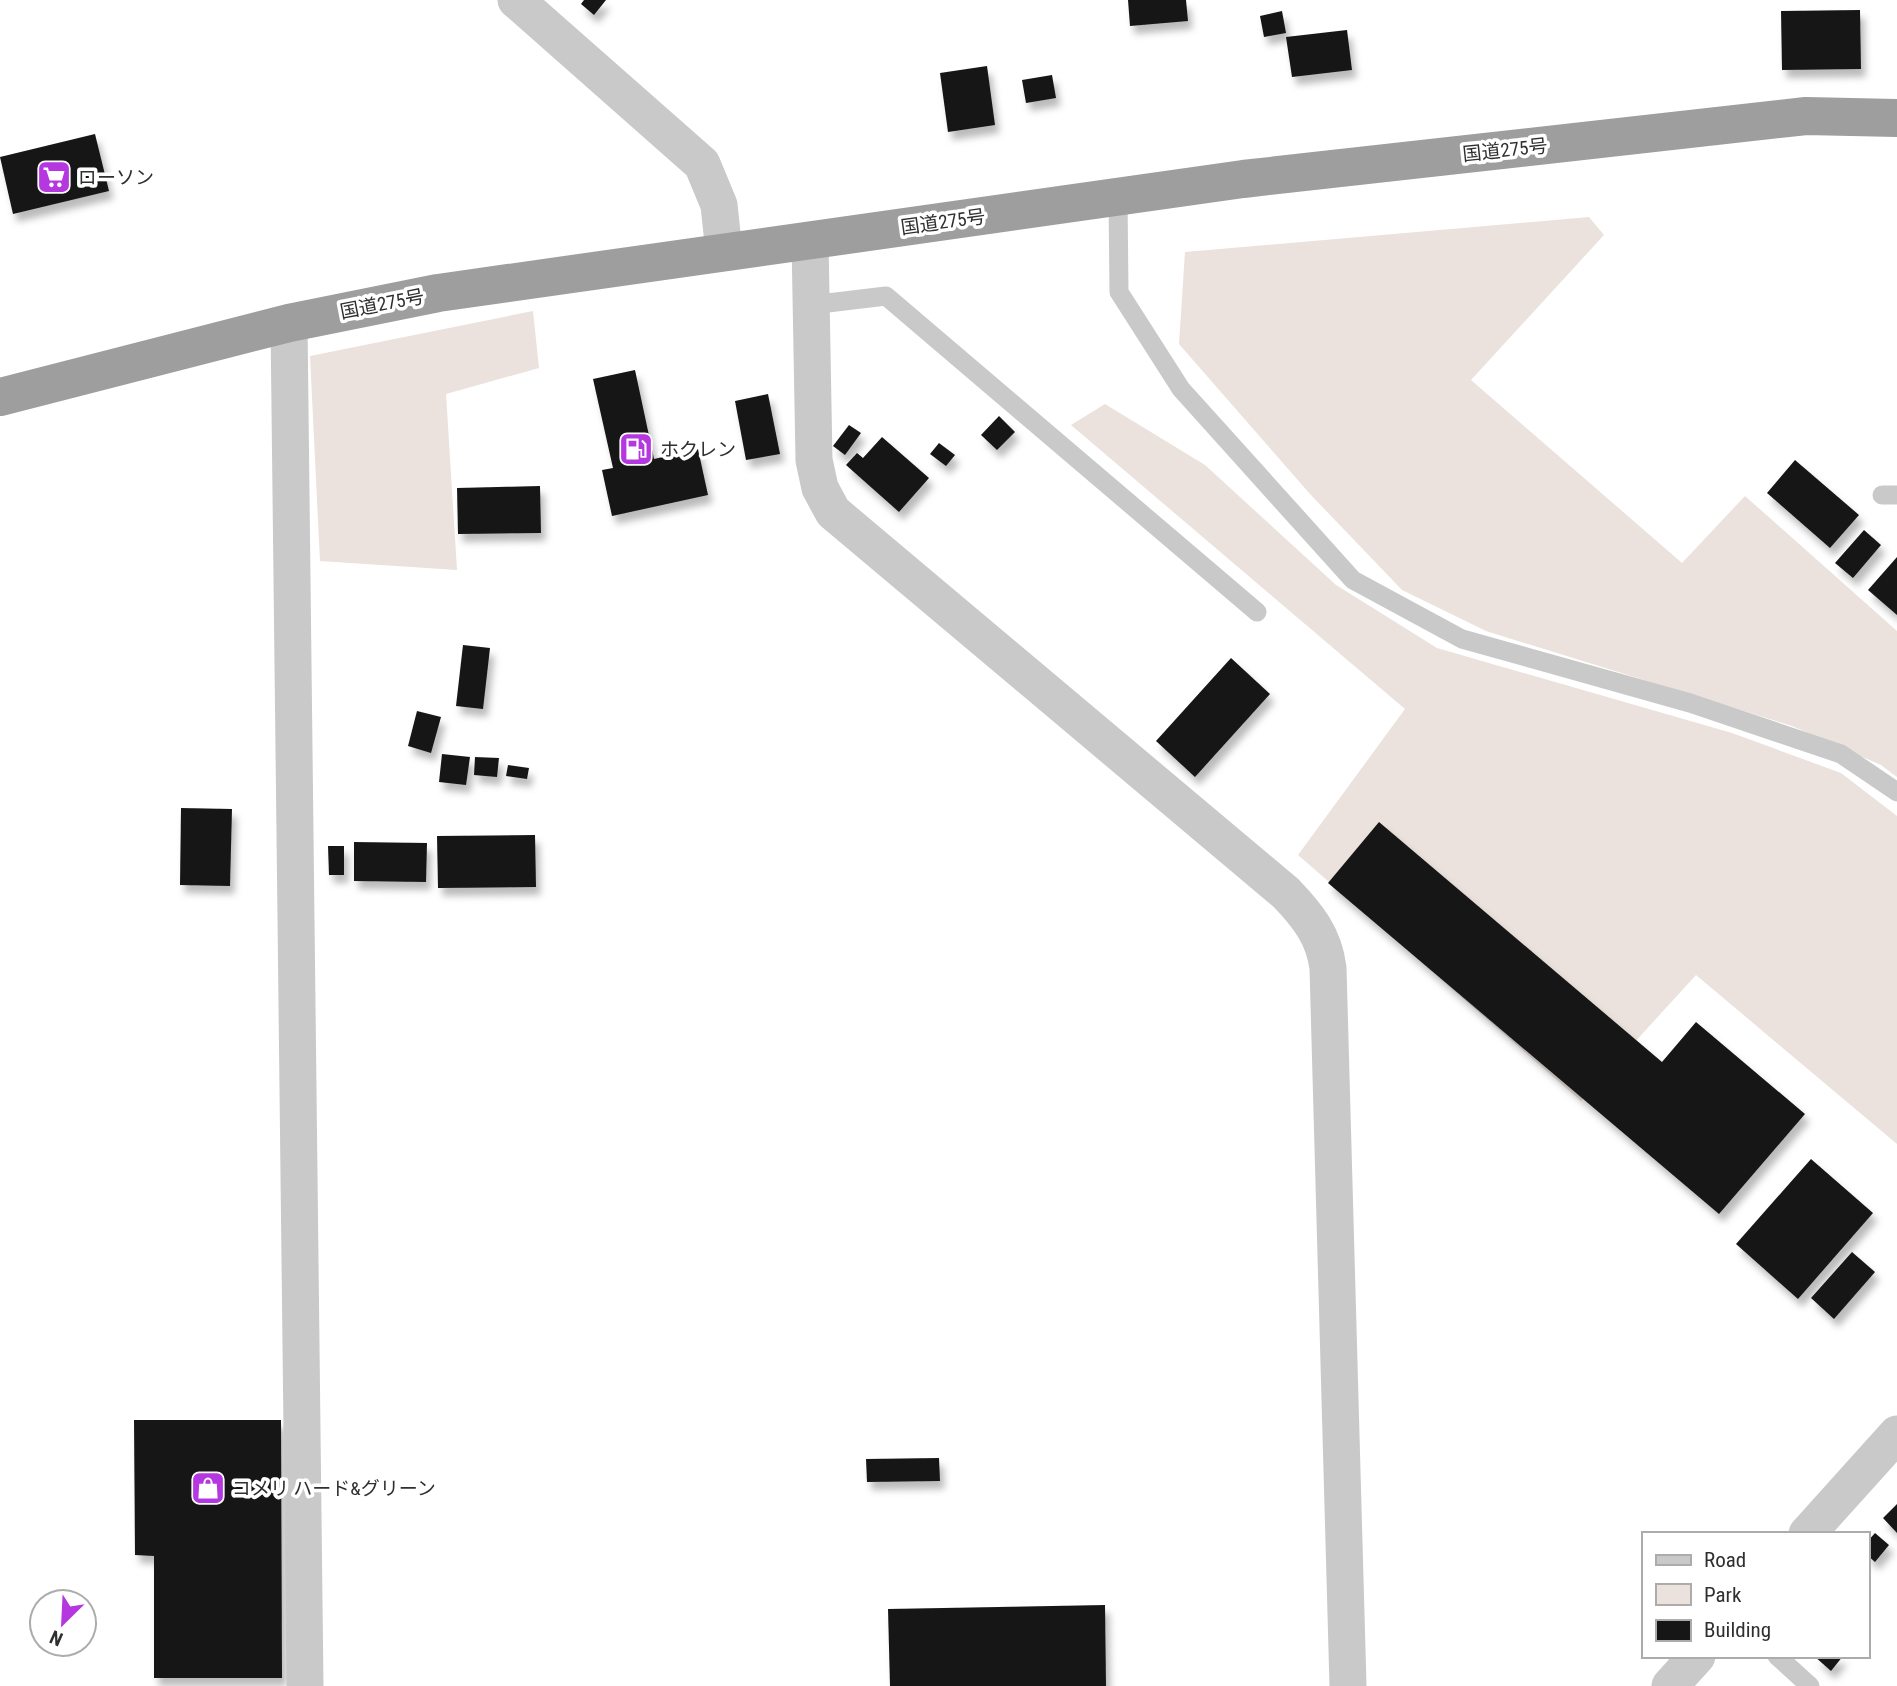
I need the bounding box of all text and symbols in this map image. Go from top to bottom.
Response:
street label: 国道275号 [1461,134,1549,166]
supermarket icon: ローソン [35,158,73,196]
place label: ローソン [78,166,154,189]
street label: 国道275号 [899,205,987,239]
street label: 国道275号 [338,285,426,323]
fuel station icon: ホクレン [617,430,655,468]
place label: ホクレン [660,438,736,461]
shop icon: コメリ ハード&グリーン [189,1469,227,1507]
place label: コメリ ハード&グリーン [232,1477,436,1500]
legend [1642,1532,1869,1658]
text: Road [1704,1548,1746,1572]
text: Park [1704,1583,1742,1607]
north arrow [28,1588,98,1658]
text: Building [1704,1618,1771,1642]
text: N [46,1625,66,1651]

